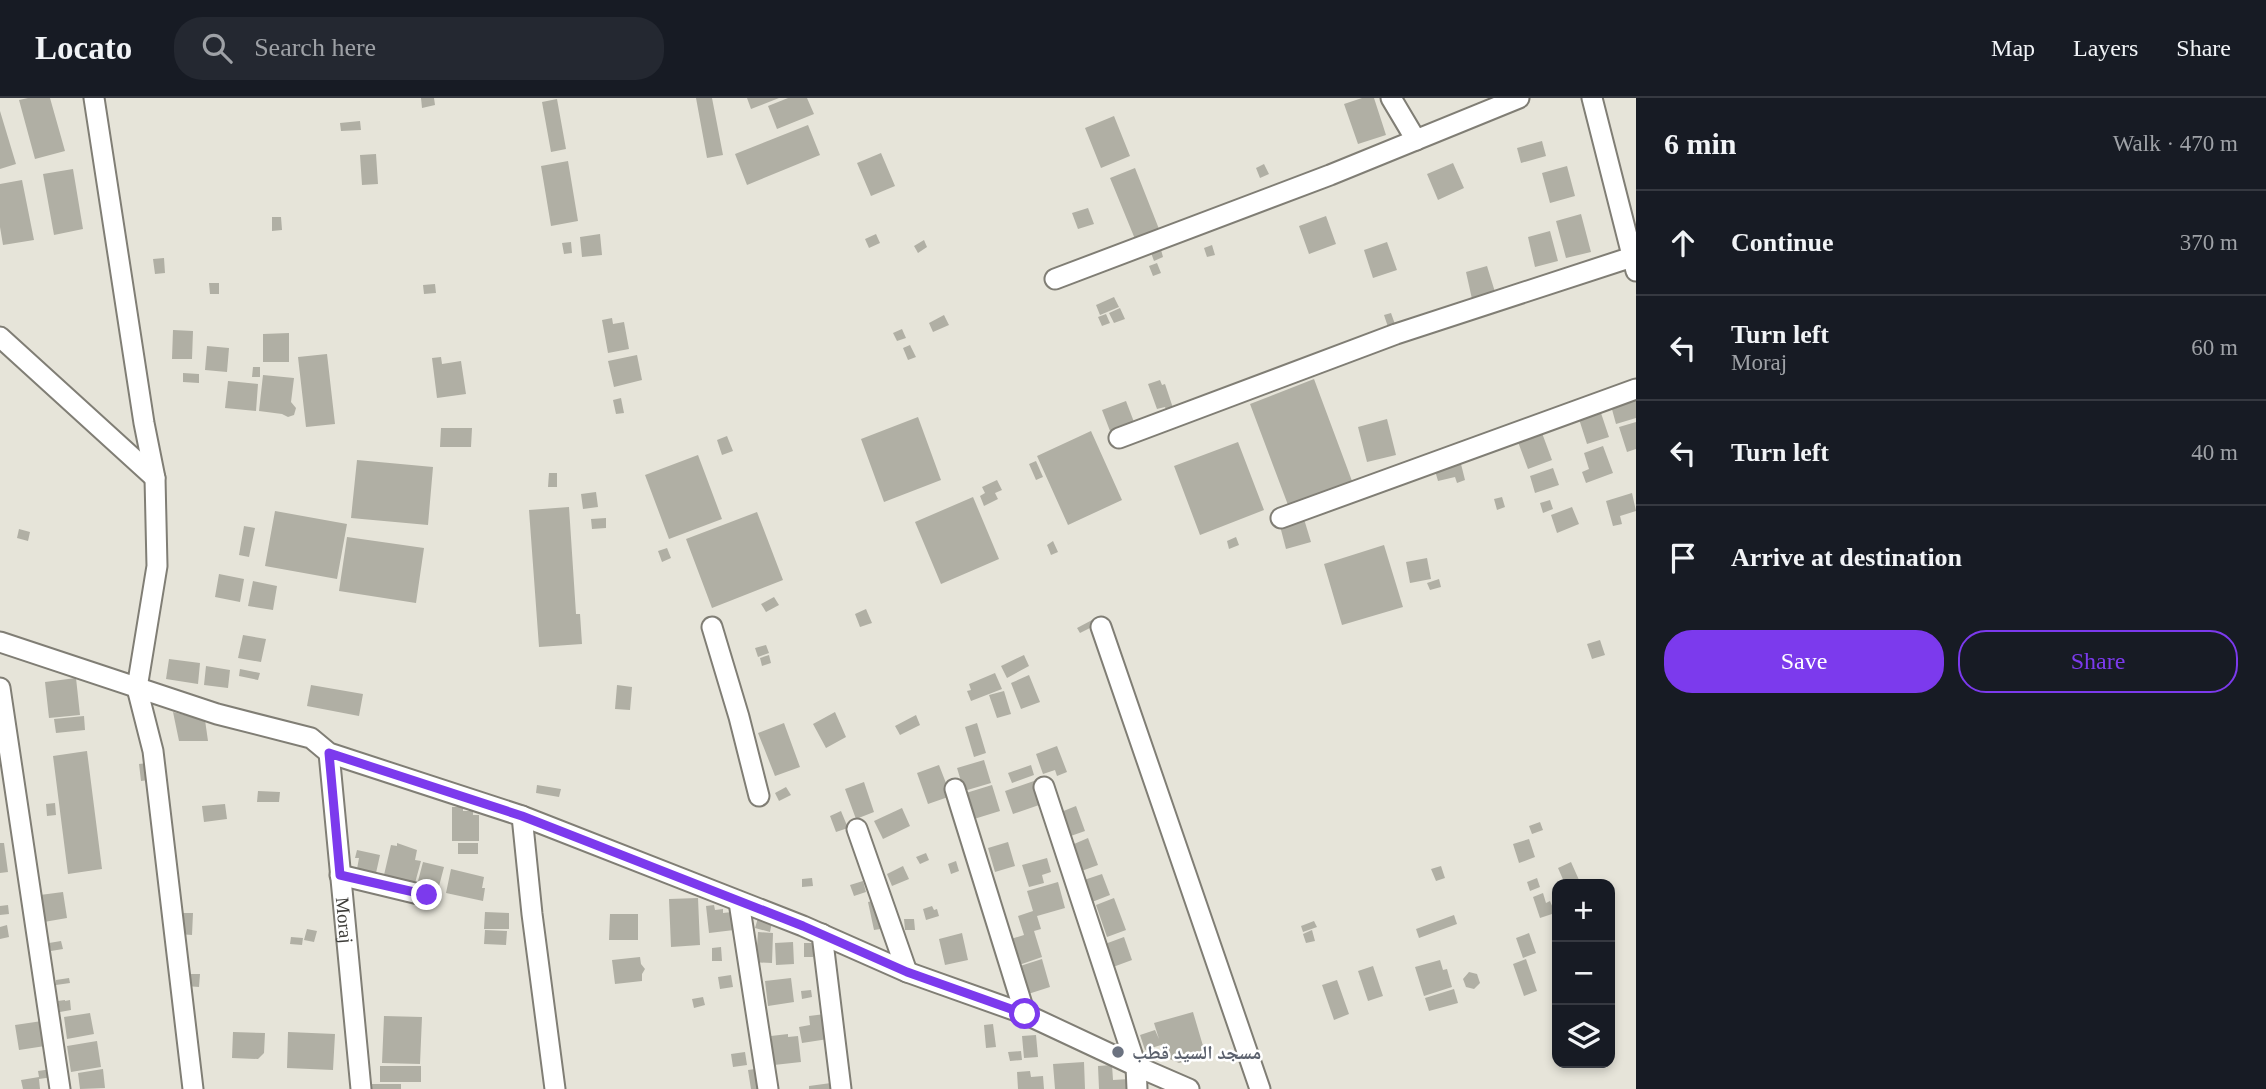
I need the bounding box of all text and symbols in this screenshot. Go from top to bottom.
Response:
search box [174,17,664,80]
icon: search [198,29,236,67]
text: Locato [35,30,132,66]
text: Search here [254,33,376,62]
text: Map [1991,35,2035,61]
text: Layers [2073,35,2138,61]
text: Share [2176,35,2231,61]
text: 6 min [1664,127,1737,160]
text: Walk · 470 m [2113,131,2238,156]
icon: ahead [1664,224,1702,262]
text: Continue [1731,228,1834,257]
text: 370 m [2180,230,2238,255]
text: Turn left [1731,320,1829,349]
icon: left [1664,329,1702,367]
text: 60 m [2191,335,2238,360]
text: Moraj [1731,350,1787,375]
icon: left [1664,434,1702,472]
text: Turn left [1731,438,1829,467]
text: 40 m [2191,440,2238,465]
icon: arrive [1664,539,1702,577]
text: Arrive at destination [1731,543,1962,572]
button: Save [1664,630,1944,693]
button: Share [1958,630,2238,693]
route end [411,879,442,910]
map controls [1552,879,1615,1068]
button: + [1552,879,1615,942]
street label: Moraj [332,896,358,944]
button: − [1552,942,1615,1005]
route start [1009,998,1040,1029]
button: layers [1552,1005,1615,1068]
place label: مسجد السيد قطب [1132,1042,1261,1063]
marker: مسجد السيد قطب [1110,1044,1126,1060]

